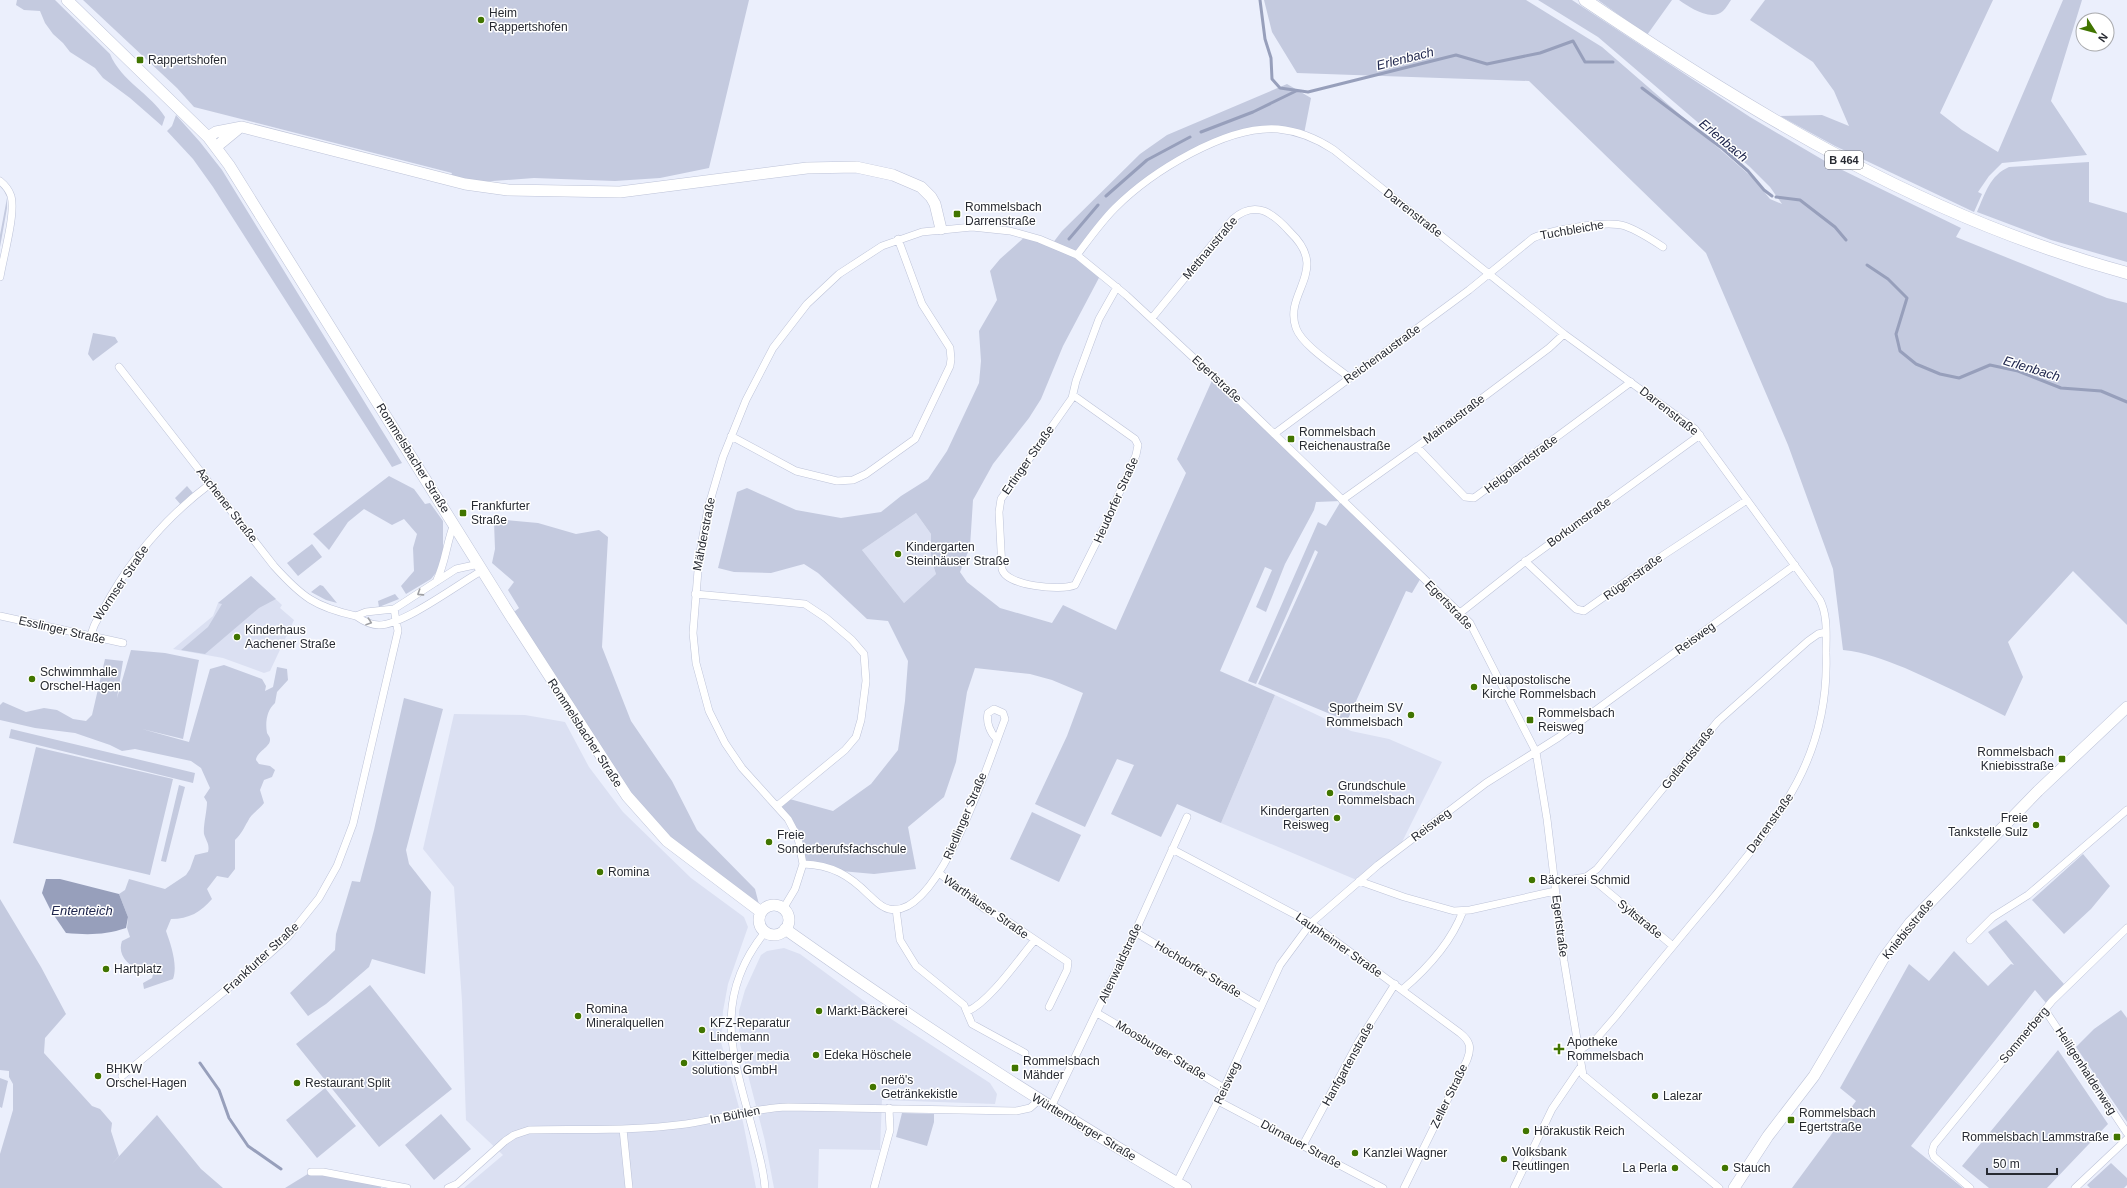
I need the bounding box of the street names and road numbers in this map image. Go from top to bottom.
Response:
road number: B 464 [1825,151,1863,169]
street label: Darrenstraße [1381,186,1445,240]
street label: Mettnaustraße [1180,214,1240,282]
street label: Tuchbleiche [1539,217,1605,242]
street label: Reichenaustraße [1341,321,1423,387]
street label: Egertstraße [1189,352,1245,406]
street label: Darrenstraße [1637,384,1701,438]
street label: Mainaustraße [1420,391,1488,447]
street label: Rommelsbacher Straße [373,401,453,516]
street label: Ertinger Straße [999,422,1057,497]
street label: Helgolandstraße [1482,432,1561,496]
street label: Heudorfer Straße [1091,455,1141,545]
street label: Aachener Straße [194,465,261,545]
street label: Borkumstraße [1544,494,1614,550]
street label: Mähderstraße [690,496,718,572]
street label: Wormser Straße [91,542,152,623]
street label: Rügenstraße [1601,551,1665,603]
street label: Egertstraße [1422,578,1476,633]
street label: Esslinger Straße [17,613,107,647]
street label: Reisweg [1672,619,1718,657]
street label: Rommelsbacher Straße [545,676,626,790]
street label: Gotlandstraße [1659,724,1718,792]
street label: Riedlinger Straße [940,770,990,862]
street label: Darrenstraße [1744,790,1797,856]
street label: Reisweg [1408,806,1454,844]
street label: Warthäuser Straße [941,872,1032,942]
street label: Egertstraße [1549,894,1571,958]
street label: Kniebisstraße [1879,896,1937,962]
street label: Syltstraße [1615,897,1666,942]
street label: Laupheimer Straße [1293,910,1385,980]
street label: Frankfurter Straße [220,919,302,997]
street label: Altenwaldstraße [1095,921,1145,1005]
street label: Hochdorfer Straße [1152,938,1244,1001]
street label: Sommerberg [1996,1004,2052,1066]
street label: Moosburger Straße [1113,1017,1209,1083]
street label: Hanfgartenstraße [1319,1019,1377,1108]
street label: Heiligenhaldenweg [2053,1025,2119,1117]
street label: Reisweg [1211,1059,1243,1107]
street label: Zeller Straße [1428,1061,1471,1130]
street label: Württemberger Straße [1029,1090,1139,1164]
street label: In Bühlen [709,1103,761,1127]
street label: Dürnauer Straße [1258,1117,1344,1171]

